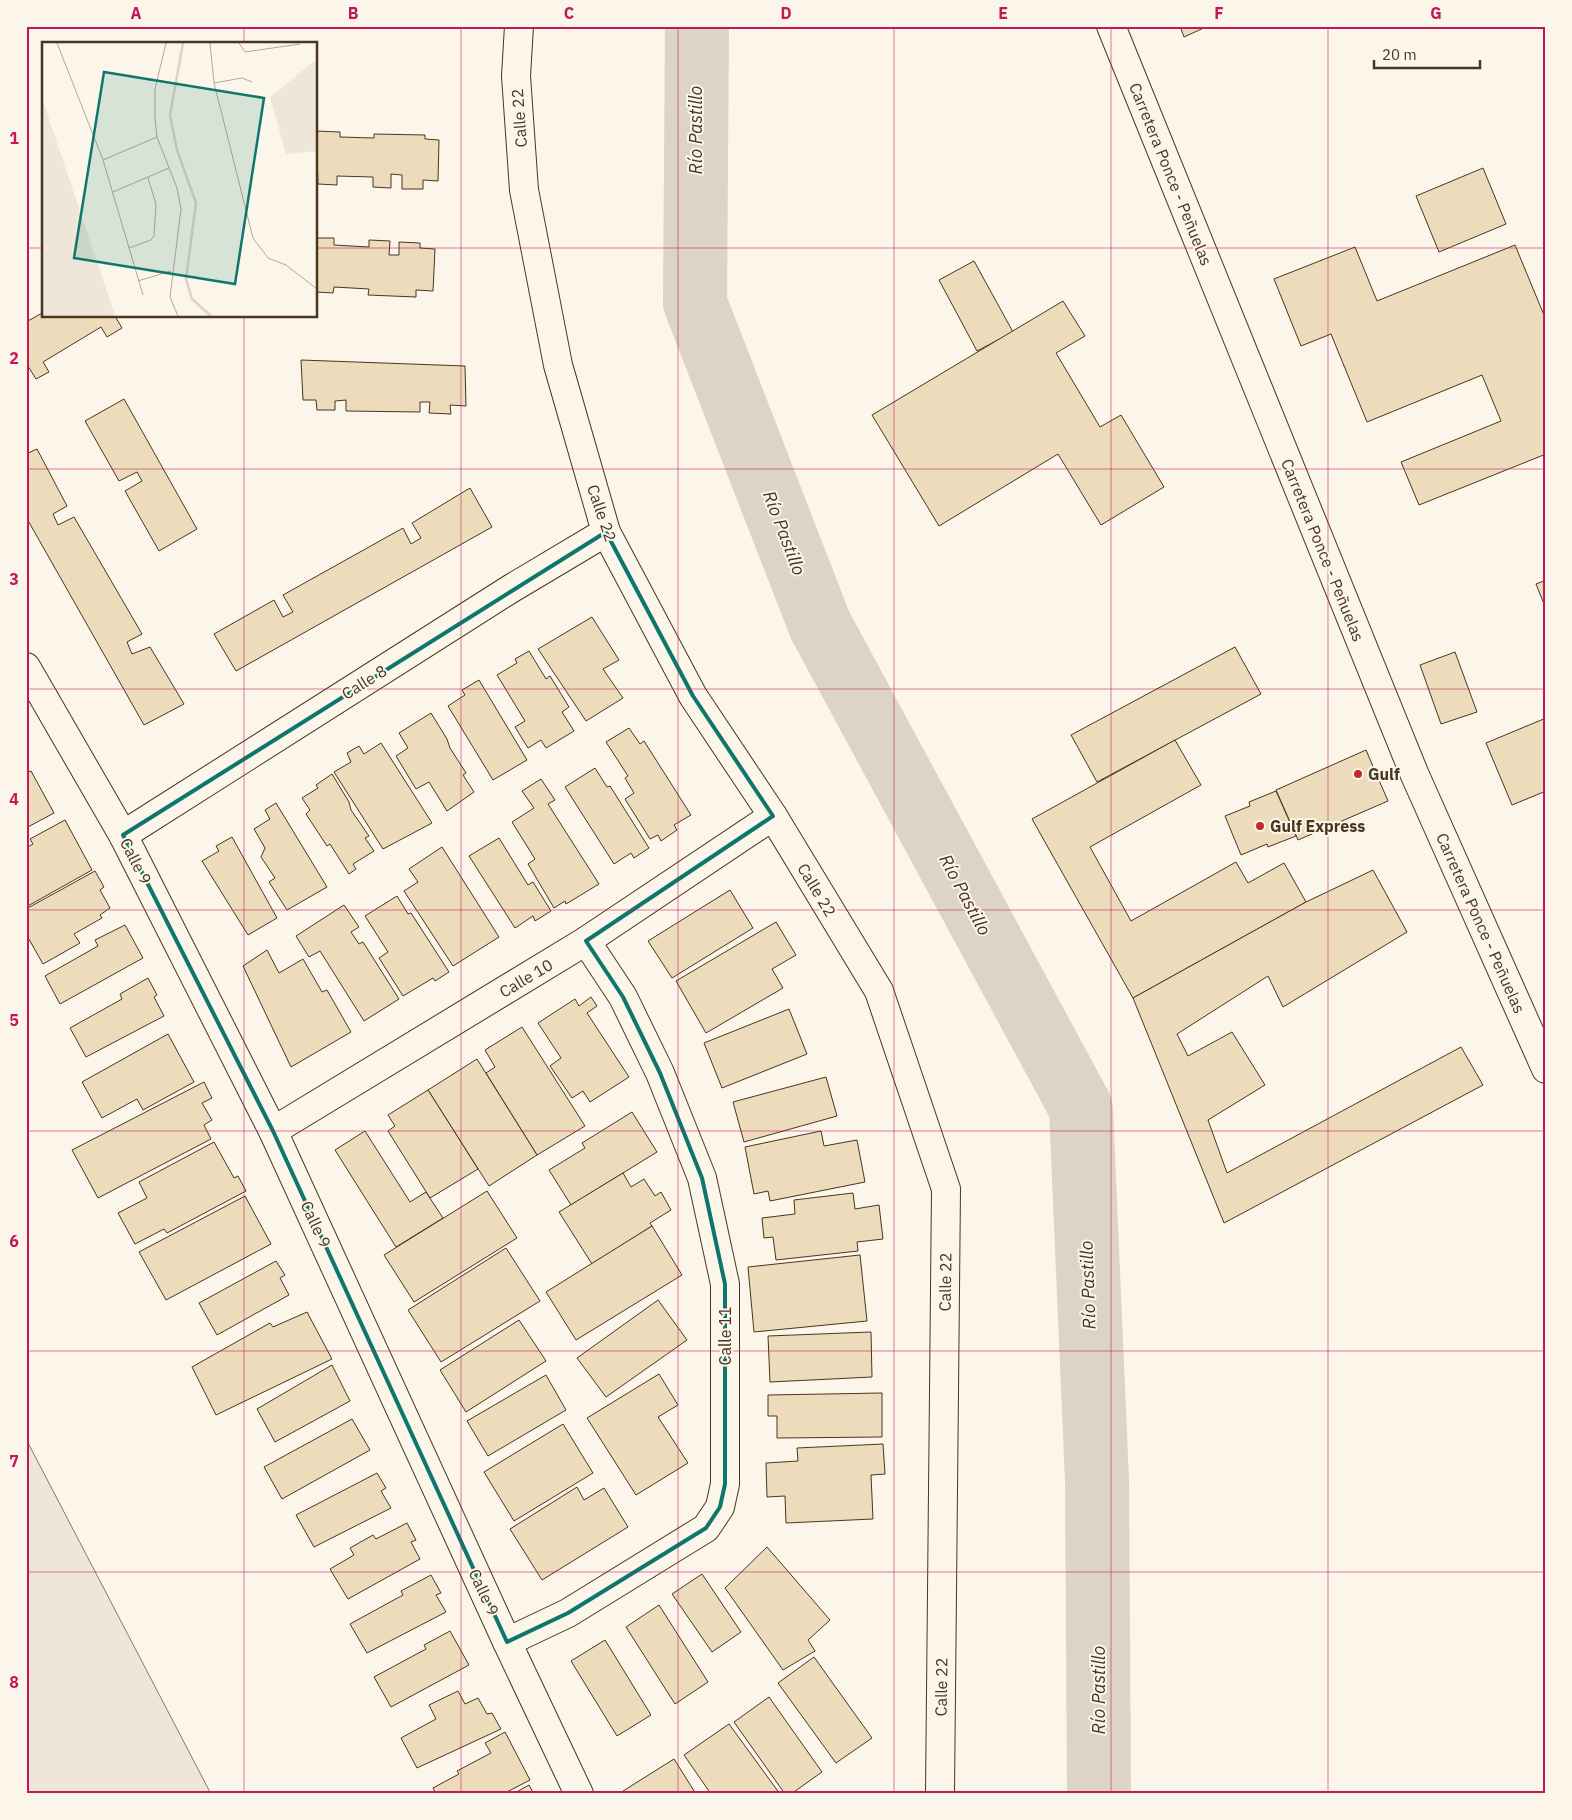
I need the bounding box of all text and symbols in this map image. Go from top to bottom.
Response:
text: A [131,3,142,23]
text: B [348,3,359,23]
text: C [564,3,574,23]
text: D [780,3,792,23]
text: E [998,3,1008,23]
text: F [1214,3,1224,23]
text: G [1430,3,1442,23]
scale bar [1374,38,1481,70]
inset map [42,42,318,318]
text: 20 m [1382,45,1417,64]
street label: Carretera Ponce - Peñuelas [1125,80,1217,268]
water label: Río Pastillo [684,85,707,174]
street label: Calle 22 [507,88,531,148]
text: 1 [9,128,19,148]
text: 2 [9,348,19,368]
street label: Carretera Ponce - Peñuelas [1277,456,1369,644]
street label: Calle 22 [583,482,621,544]
water label: Río Pastillo [758,487,811,579]
text: 3 [9,569,19,589]
street label: Calle 8 [338,660,390,704]
place label: Gulf [1368,764,1400,784]
marker: Gulf [1352,768,1364,780]
text: 4 [9,789,19,809]
place label: Gulf Express [1270,816,1365,836]
marker: Gulf Express [1254,820,1266,832]
street label: Carretera Ponce - Peñuelas [1432,830,1530,1016]
street label: Calle 9 [116,835,156,887]
water label: Río Pastillo [934,850,997,940]
street label: Calle 22 [793,860,841,920]
street label: Calle 10 [496,954,556,1002]
text: 5 [9,1010,19,1030]
street label: Calle 9 [297,1197,335,1251]
text: 6 [9,1231,19,1251]
water label: Río Pastillo [1074,1240,1101,1330]
street label: Calle 22 [934,1252,956,1312]
street label: Calle 11 [715,1307,735,1365]
text: 7 [9,1451,19,1471]
street label: Calle 9 [465,1565,503,1619]
water label: Río Pastillo [1087,1645,1110,1734]
street label: Calle 22 [930,1657,952,1717]
text: 8 [9,1672,19,1692]

